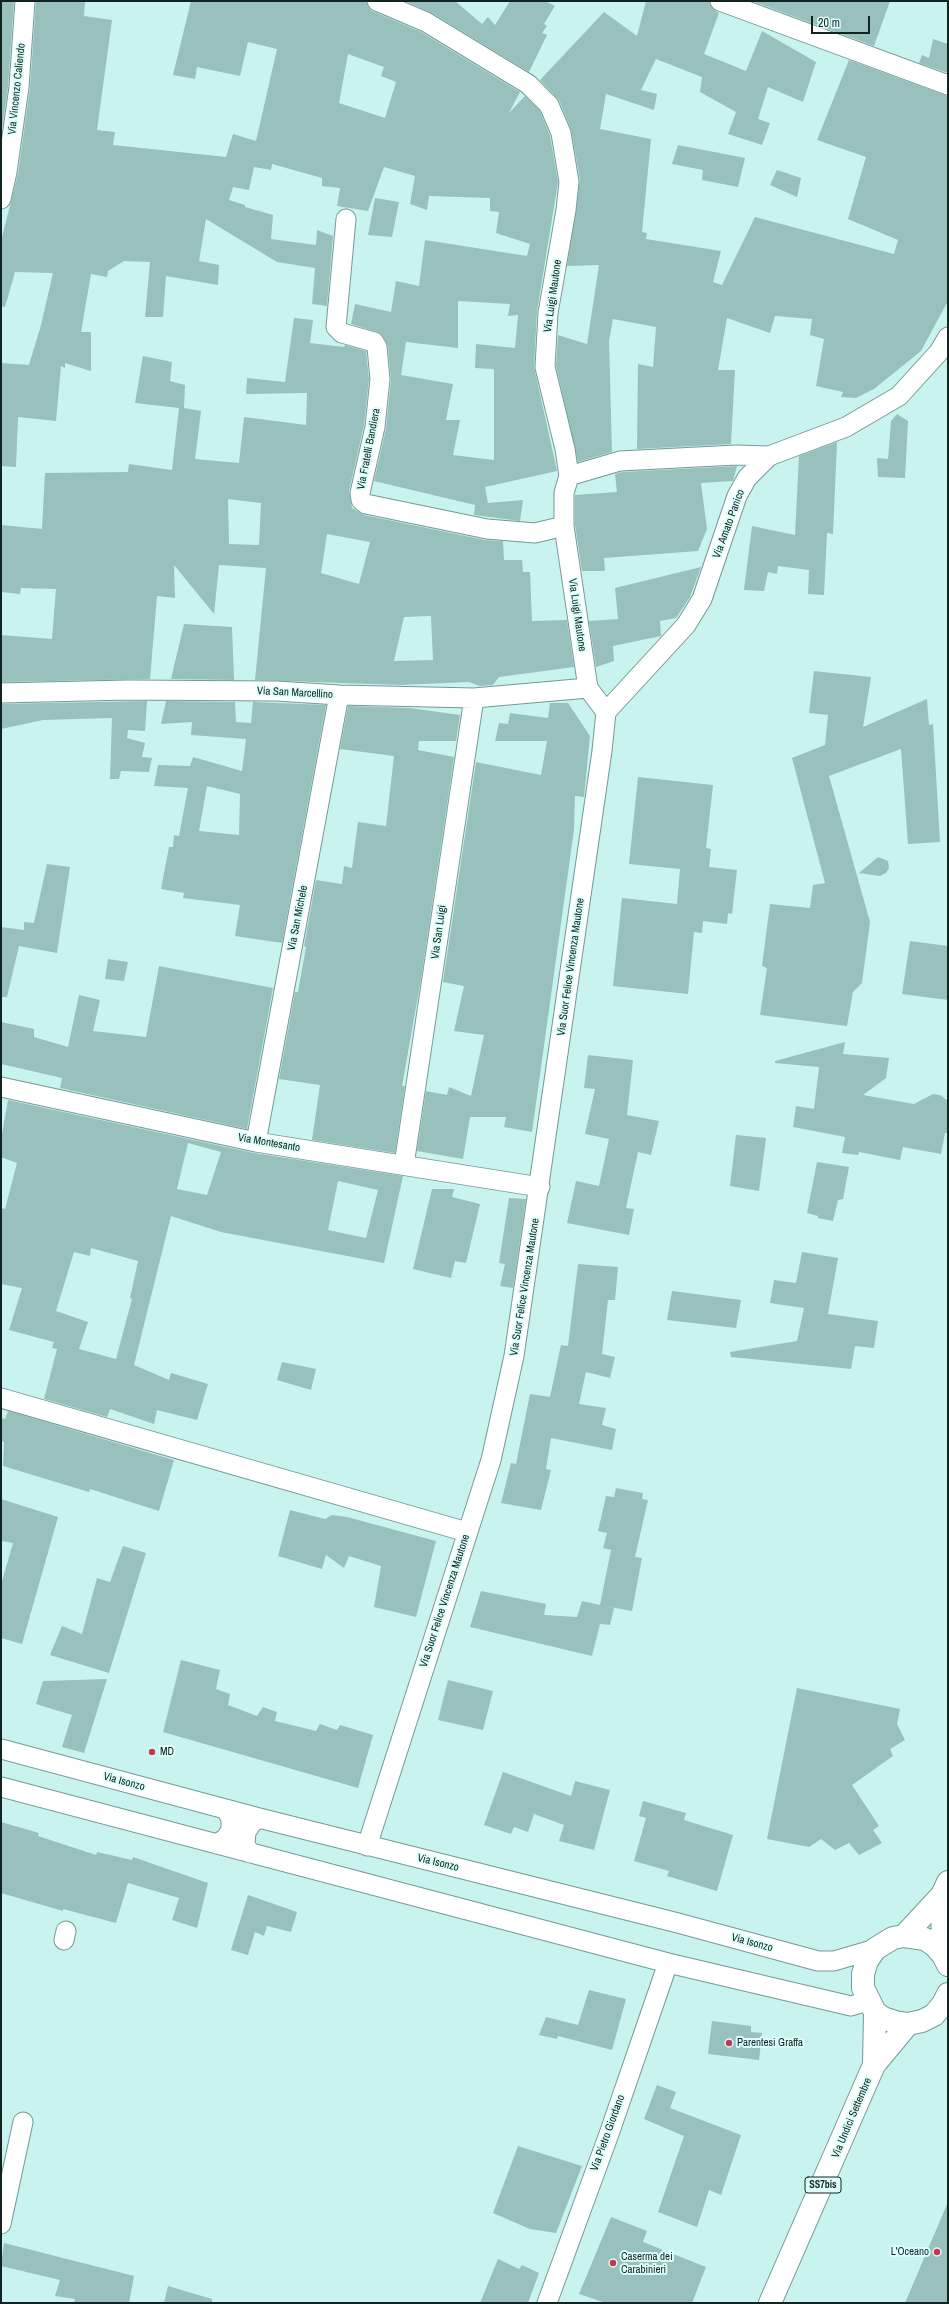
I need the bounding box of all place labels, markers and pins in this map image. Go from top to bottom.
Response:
place label: MD [160,1745,174,1759]
marker: MD [147,1747,157,1757]
place label: Parentesi Graffa [737,2036,803,2050]
marker: Parentesi Graffa [724,2038,734,2048]
place label: L'Oceano [891,2245,929,2259]
marker: L'Oceano [932,2247,942,2257]
place label: Caserma dei Carabinieri [621,2250,673,2276]
marker: Caserma dei Carabinieri [608,2258,618,2268]

